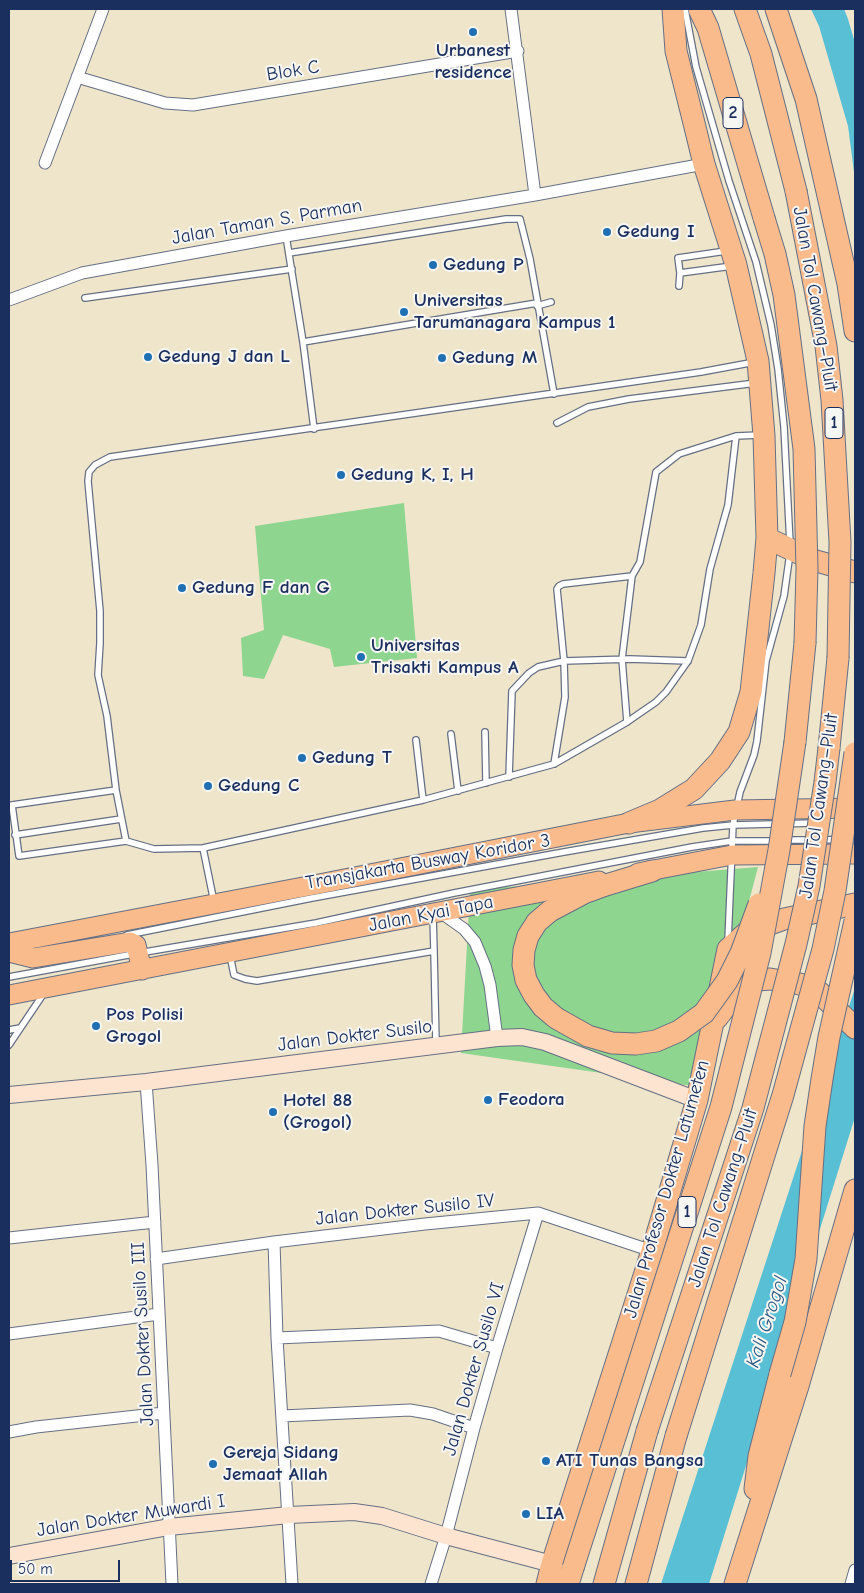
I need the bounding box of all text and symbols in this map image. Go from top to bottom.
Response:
marker: Urbanest residence [467,26,479,38]
place label: Urbanest residence [435,40,511,84]
street label: Blok C [265,56,321,86]
road number: 2 [723,98,743,128]
street label: Jalan Taman S. Parman [170,194,364,250]
street label: Jalan Tol Cawang–Pluit [788,205,842,393]
place label: Gedung I [617,221,695,243]
marker: Gedung I [601,226,613,238]
place label: Gedung P [443,254,524,276]
marker: Gedung P [427,259,439,271]
place label: Universitas Tarumanagara Kampus 1 [414,290,615,334]
marker: Universitas Tarumanagara Kampus 1 [398,306,410,318]
place label: Gedung J dan L [158,346,290,368]
place label: Gedung M [452,347,537,369]
marker: Gedung J dan L [142,351,154,363]
marker: Gedung M [436,352,448,364]
road number: 1 [825,408,843,438]
place label: Gedung K, I, H [351,464,474,486]
marker: Gedung K, I, H [335,469,347,481]
place label: Gedung F dan G [192,577,330,599]
marker: Gedung F dan G [176,582,188,594]
place label: Universitas Trisakti Kampus A [371,635,518,679]
marker: Universitas Trisakti Kampus A [355,651,367,663]
street label: Jalan Tol Cawang–Pluit [795,712,843,900]
place label: Gedung T [312,747,392,769]
marker: Gedung T [296,752,308,764]
place label: Gedung C [218,775,299,797]
marker: Gedung C [202,780,214,792]
street label: Transjakarta Busway Koridor 3 [304,829,552,895]
street label: Jalan Kyai Tapa [367,891,495,937]
place label: Pos Polisi Grogol [106,1004,183,1048]
street label: Jalan Dokter Susilo [276,1015,434,1057]
marker: Pos Polisi Grogol [90,1020,102,1032]
street label: Jalan Profesor Dokter Latumeten [619,1057,715,1321]
place label: Feodora [498,1089,565,1111]
place label: Hotel 88 (Grogol) [283,1090,352,1134]
marker: Feodora [482,1094,494,1106]
marker: Hotel 88 (Grogol) [267,1106,279,1118]
street label: Jalan Tol Cawang–Pluit [683,1106,763,1290]
street label: Jalan Dokter Susilo IV [315,1189,495,1231]
road number: 1 [678,1196,696,1228]
street label: Jalan Dokter Susilo III [127,1241,159,1427]
water label: Kali Grogol [741,1273,793,1371]
street label: Jalan Dokter Susilo VI [438,1280,510,1458]
place label: Gereja Sidang Jemaat Allah [223,1442,339,1486]
place label: ATI Tunas Bangsa [556,1450,704,1472]
marker: ATI Tunas Bangsa [540,1455,552,1467]
marker: Gereja Sidang Jemaat Allah [207,1458,219,1470]
street label: Jalan Dokter Muwardi I [35,1490,227,1542]
place label: LIA [536,1503,564,1525]
marker: LIA [520,1508,532,1520]
scale bar [12,1550,122,1582]
text: 50 m [18,1560,53,1578]

